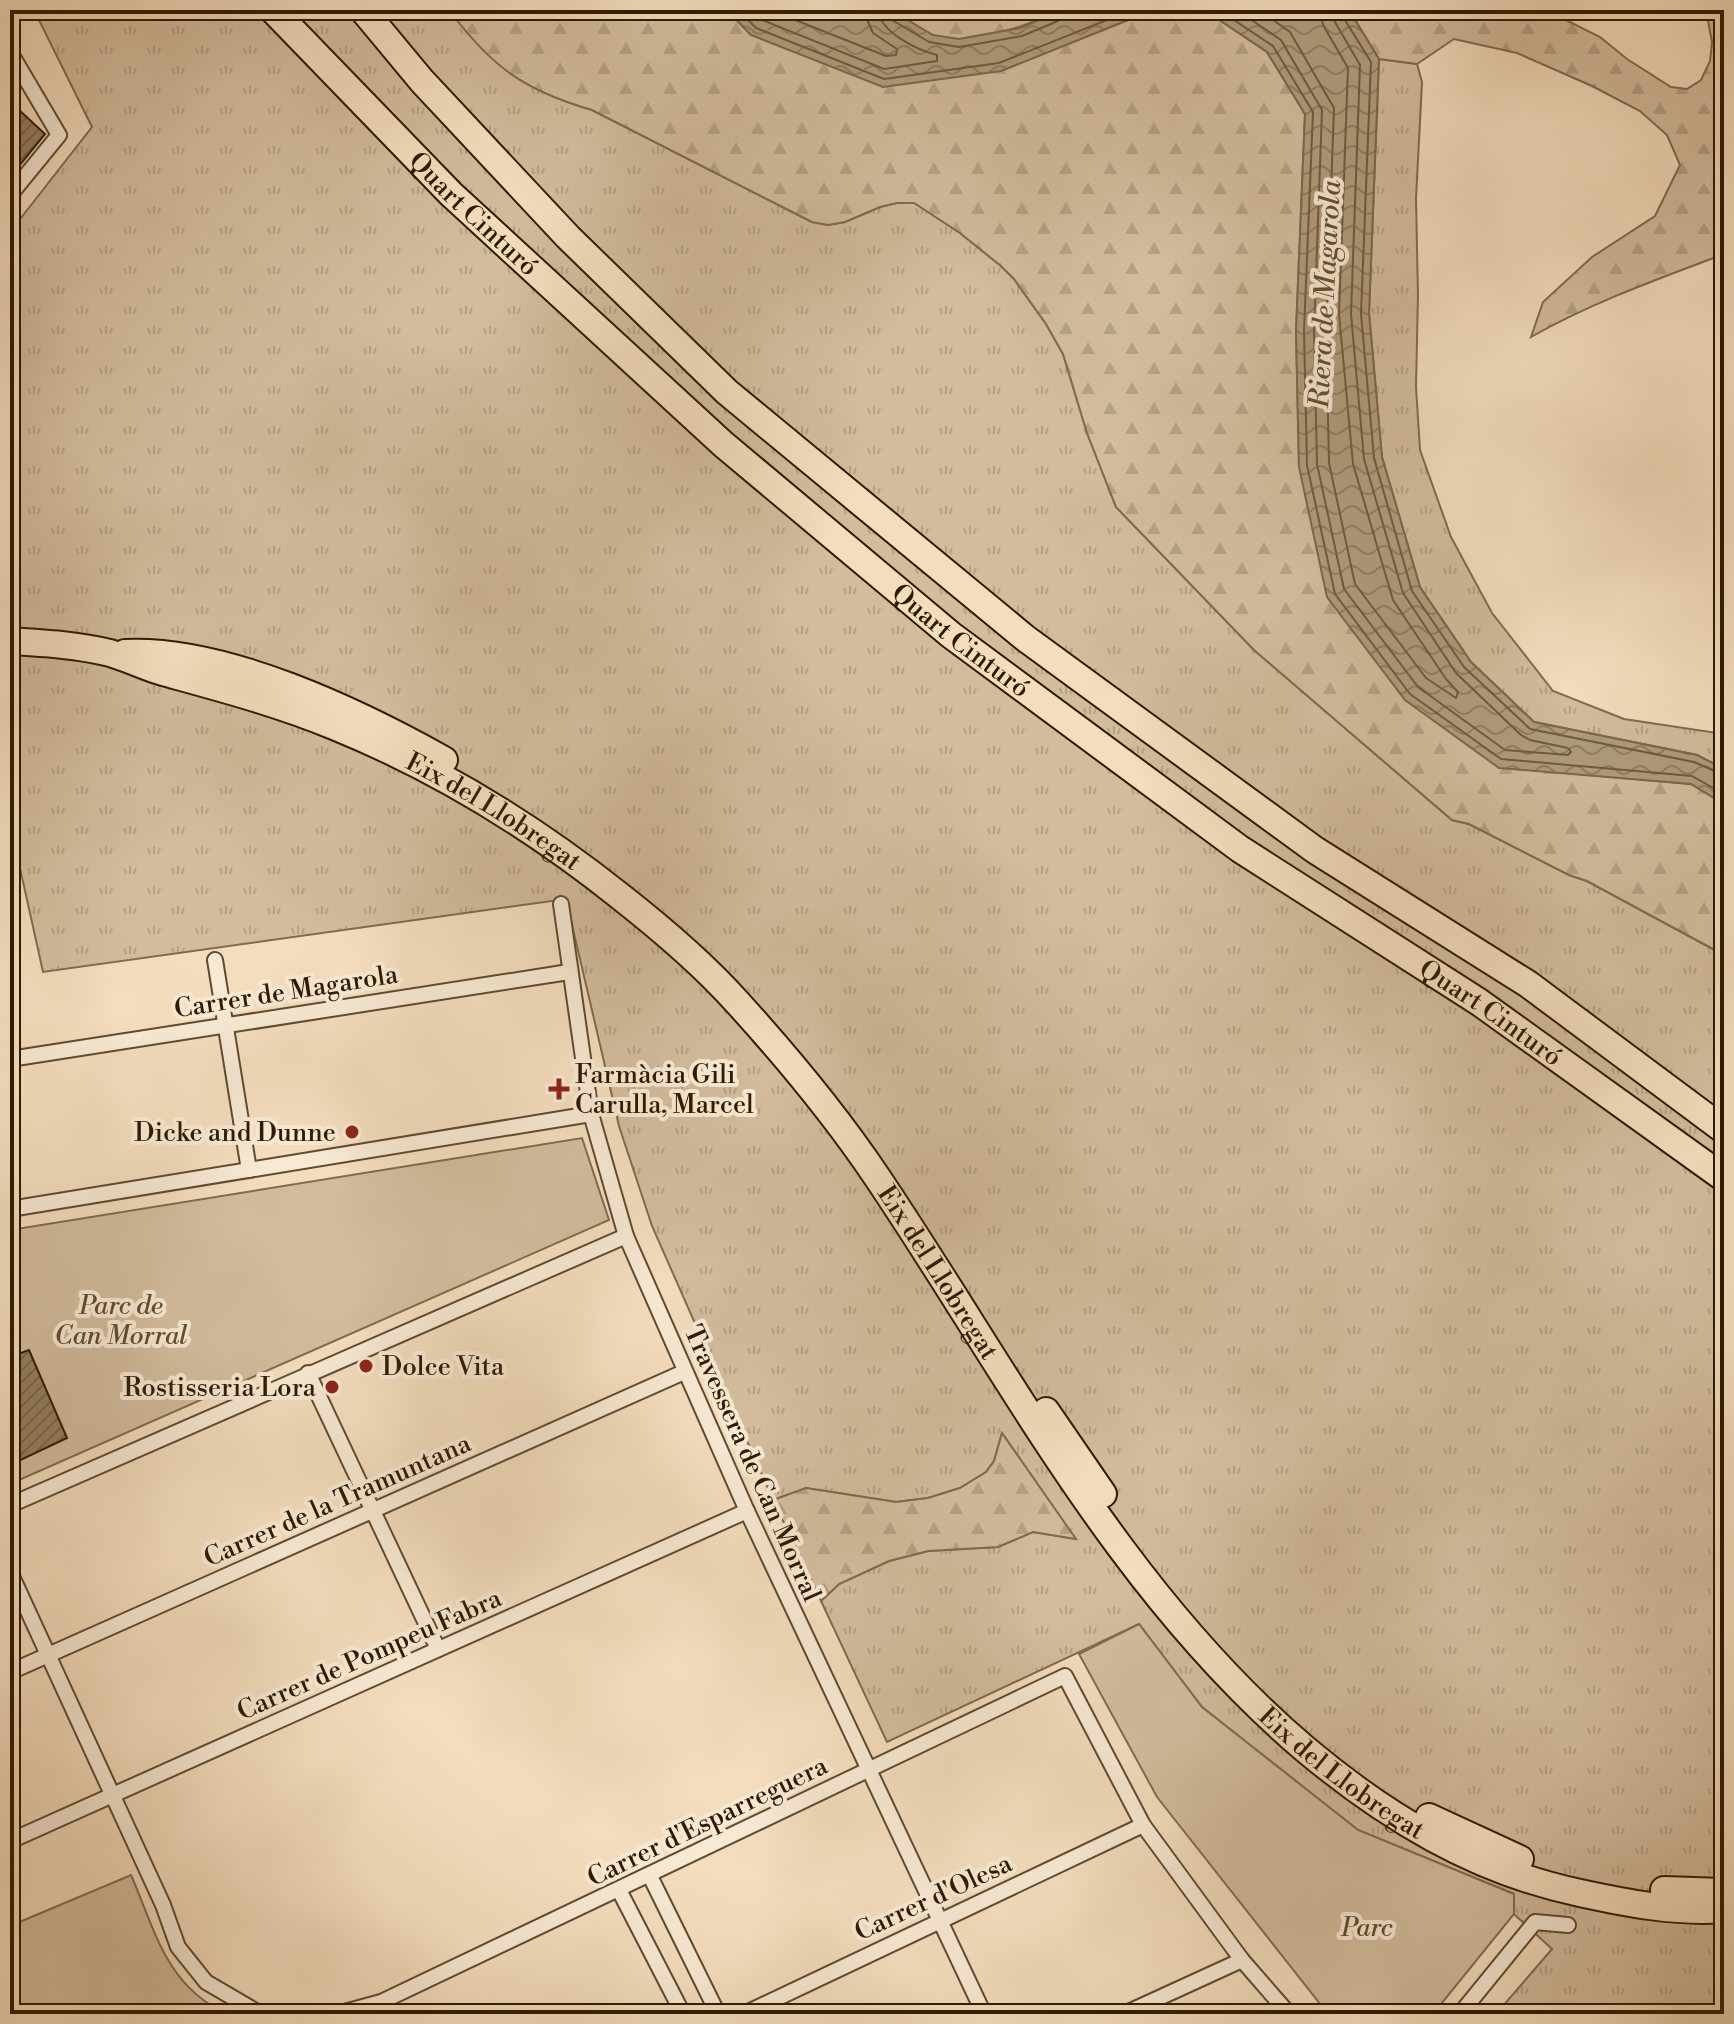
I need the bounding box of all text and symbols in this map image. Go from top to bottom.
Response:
street label: Quart Cinturó [402,145,545,283]
water label: Riera de Magarola [1302,179,1349,410]
street label: Quart Cinturó [885,577,1036,705]
street label: Eix del Llobregat [400,746,587,878]
street label: Quart Cinturó [1413,953,1568,1074]
street label: Carrer de Magarola [172,958,401,1025]
place label: Farmàcia Gili Carulla, Marcel [575,1059,754,1121]
marker: Farmàcia Gili Carulla, Marcel [550,1080,568,1098]
place label: Dicke and Dunne [134,1117,336,1149]
marker: Dicke and Dunne [343,1123,361,1141]
street label: Eix del Llobregat [870,1179,1005,1366]
park label: Parc de Can Morral [54,1290,188,1352]
street label: Travessera de Can Morral [677,1320,828,1607]
place label: Dolce Vita [382,1351,505,1383]
marker: Dolce Vita [357,1357,375,1375]
place label: Rostisseria Lora [123,1372,317,1404]
marker: Rostisseria Lora [323,1378,341,1396]
street label: Carrer de la Tramuntana [199,1427,477,1574]
street label: Carrer de Pompeu Fabra [232,1582,507,1728]
street label: Eix del Llobregat [1252,1700,1430,1847]
street label: Carrer d'Esparreguera [582,1749,834,1894]
street label: Carrer d'Olesa [850,1847,1018,1948]
park label: Parc [1340,1912,1393,1944]

